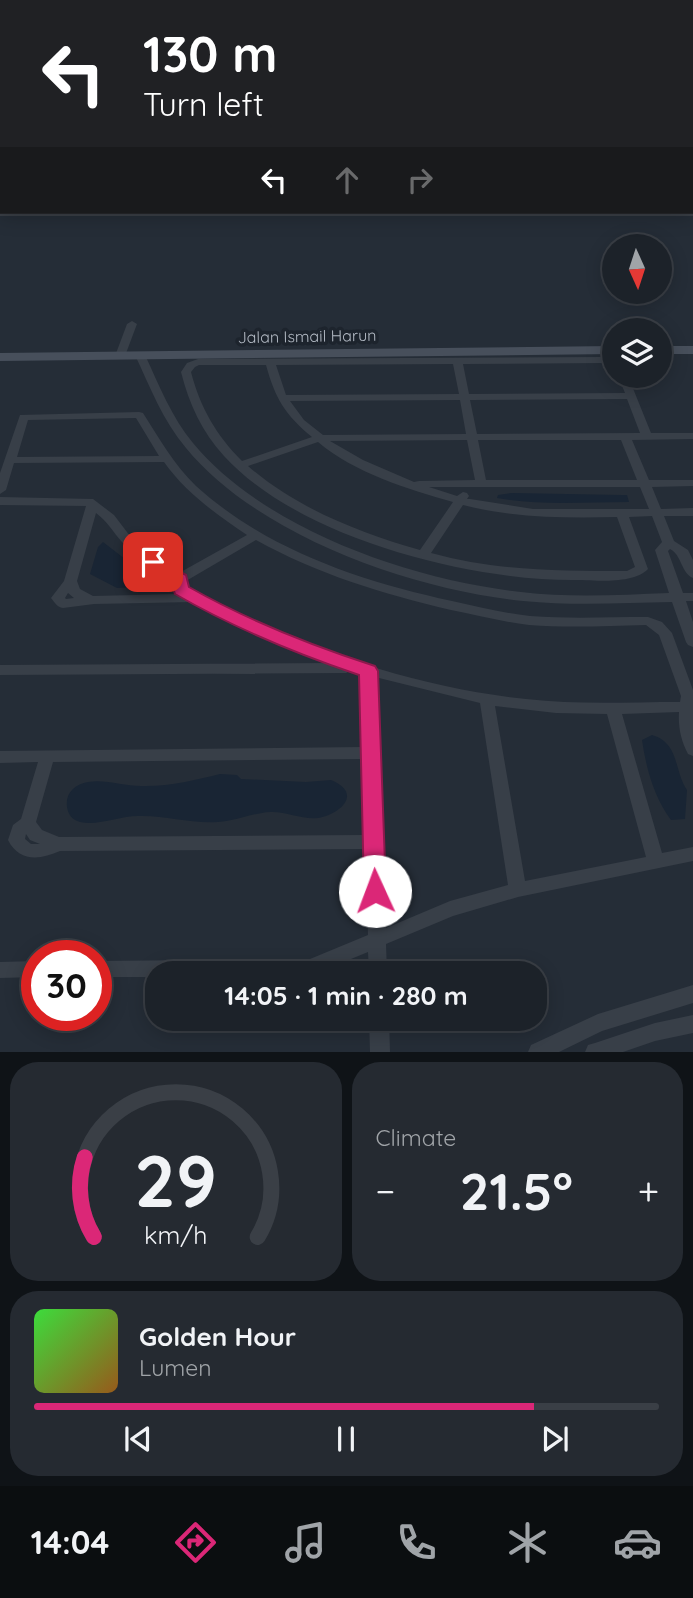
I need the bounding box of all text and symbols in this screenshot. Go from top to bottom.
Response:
text: 130 m [143,23,277,84]
icon: left [28,28,119,119]
text: Turn left [143,84,264,124]
icon: left [255,161,293,199]
icon: ahead [328,161,366,199]
icon: right [401,161,439,199]
north arrow [602,234,672,304]
map controls [602,234,672,388]
button: layers [602,318,672,388]
street label: Jalan Ismail Harun [237,325,377,347]
pin [123,532,183,592]
icon: arrive [134,543,172,581]
position arrow [338,854,412,928]
speed limit sign: 30 [21,940,112,1031]
text: 14:05 · 1 min · 280 m [224,979,468,1012]
text: Climate [376,1123,456,1152]
text: 29 [134,1135,217,1226]
text: 21.5° [460,1158,573,1223]
text: − [376,1167,395,1215]
text: + [638,1167,659,1215]
text: km/h [144,1219,207,1250]
text: Golden Hour [139,1320,296,1353]
text: Lumen [139,1353,212,1382]
icon: previous [119,1420,157,1458]
icon: pause [327,1420,365,1458]
icon: next [536,1420,574,1458]
icon: directions [171,1518,220,1567]
icon: music [281,1518,330,1567]
icon: phone [392,1518,441,1567]
icon: climate [503,1518,552,1567]
icon: car [613,1518,662,1567]
text: 14:04 [31,1522,109,1562]

